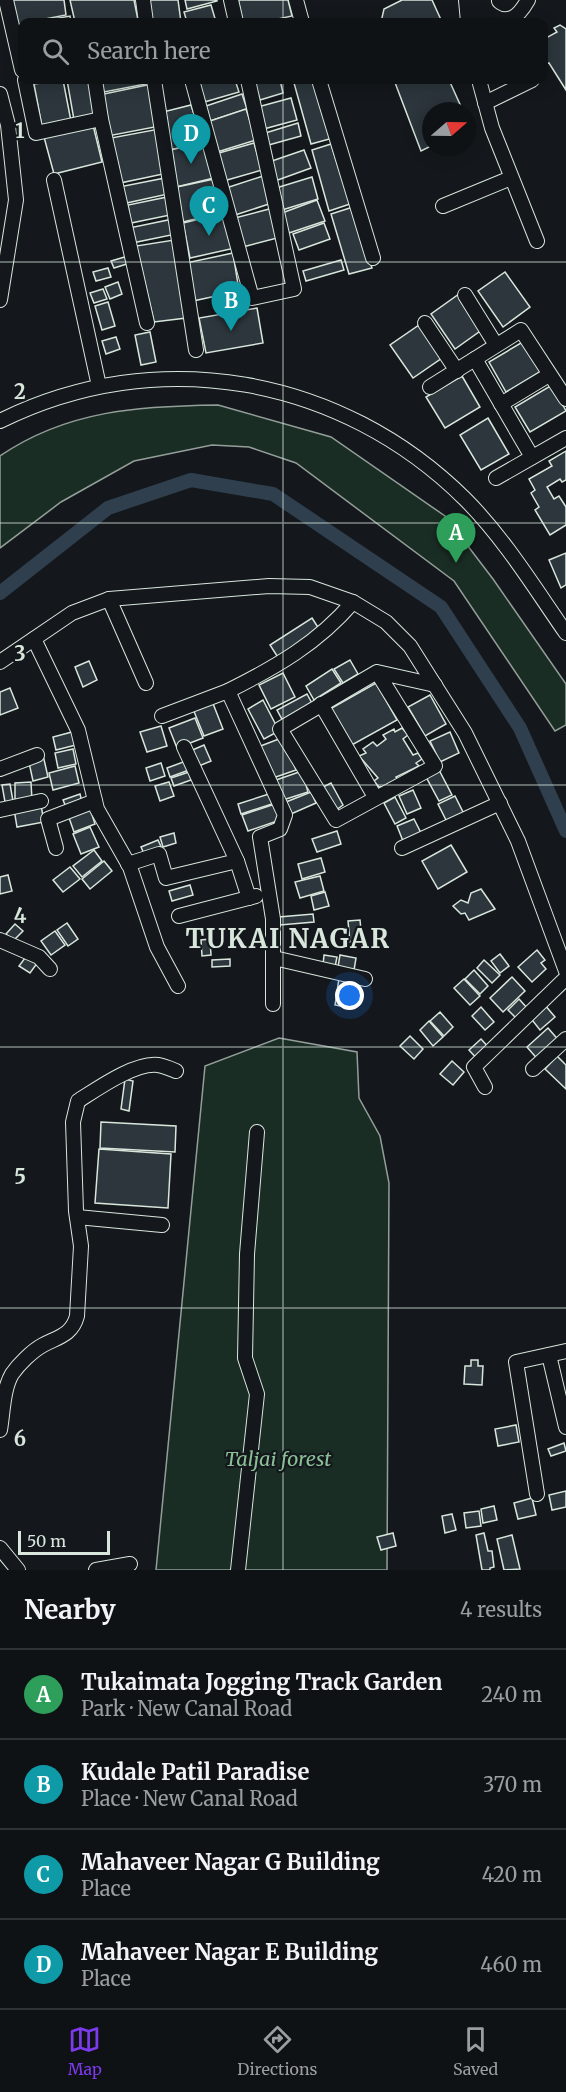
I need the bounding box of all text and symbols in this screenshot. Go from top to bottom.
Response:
search box [18,18,548,84]
icon: search [39,35,72,68]
text: Search here [87,37,210,65]
north arrow [422,102,476,156]
pin: D [172,114,210,164]
text: 1 [15,118,25,143]
pin: C [190,186,228,236]
pin: B [212,282,250,331]
text: 2 [14,379,26,404]
pin: A [436,514,476,563]
text: 3 [14,641,26,666]
text: 4 [14,903,27,928]
district label: TUKAI NAGAR [186,922,390,955]
your location [335,981,364,1010]
text: 5 [14,1164,26,1189]
text: 6 [14,1426,26,1451]
park label: Taljai forest [225,1446,331,1471]
scale bar [18,1528,110,1556]
text: 50 m [27,1531,66,1551]
text: Nearby [24,1593,116,1626]
text: 4 results [460,1597,542,1622]
text: Tukaimata Jogging Track Garden [81,1668,442,1696]
text: A [36,1682,51,1707]
text: 240 m [481,1682,542,1707]
text: Park · New Canal Road [81,1696,292,1721]
text: Kudale Patil Paradise [81,1758,309,1786]
text: B [37,1772,50,1797]
text: 370 m [483,1772,542,1797]
text: Place · New Canal Road [81,1786,298,1811]
text: Mahaveer Nagar G Building [81,1848,380,1876]
text: C [37,1862,50,1887]
text: 420 m [482,1862,542,1887]
text: Place [81,1876,131,1901]
text: Mahaveer Nagar E Building [81,1938,378,1966]
text: D [36,1952,51,1977]
text: 460 m [480,1952,542,1977]
text: Place [81,1966,131,1991]
tab: Map [68,2023,102,2079]
tab: Directions [237,2023,317,2079]
tab: Saved [453,2023,498,2079]

